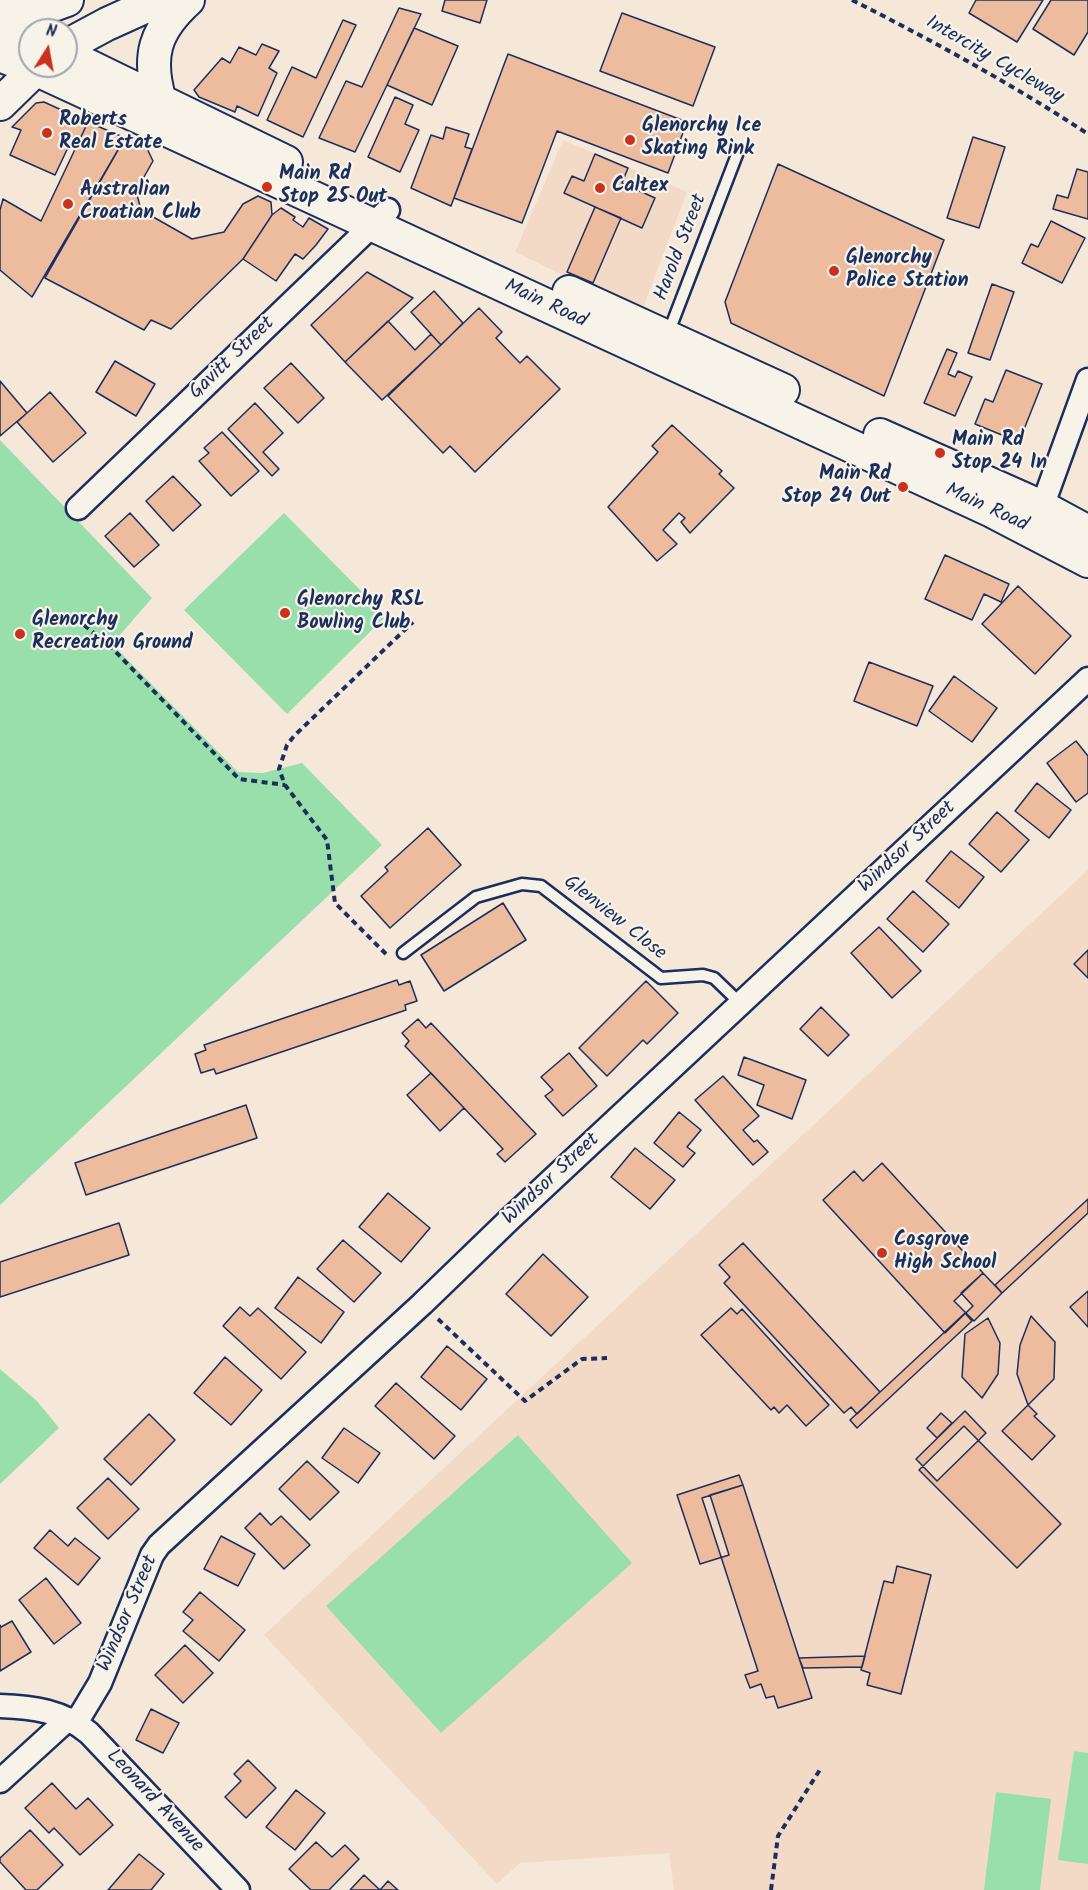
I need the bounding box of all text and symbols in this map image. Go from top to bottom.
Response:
street label: Intercity Cycleway [921,12,1067,110]
north arrow [18,18,78,78]
text: N [44,19,58,45]
place label: Roberts Real Estate [59,110,162,157]
place label: Glenorchy Ice Skating Rink [642,116,761,163]
marker: Roberts Real Estate [40,126,54,140]
marker: Glenorchy Ice Skating Rink [623,133,637,147]
place label: Main Rd Stop 25 Out [279,164,387,211]
place label: Caltex [612,176,668,200]
place label: Australian Croatian Club [80,180,201,227]
marker: Main Rd Stop 25 Out [260,180,274,194]
marker: Caltex [593,181,607,195]
street label: Harold Street [651,191,713,305]
marker: Australian Croatian Club [61,197,75,211]
place label: Glenorchy Police Station [846,248,969,295]
marker: Glenorchy Police Station [827,264,841,278]
street label: Main Road [500,275,590,335]
street label: Gavitt Street [185,313,281,405]
place label: Main Rd Stop 24 In [952,430,1047,477]
marker: Main Rd Stop 24 In [933,446,947,460]
place label: Main Rd Stop 24 Out [782,464,891,511]
street label: Main Road [941,479,1031,539]
marker: Main Rd Stop 24 Out [896,480,910,494]
place label: Glenorchy RSL Bowling Club [297,590,425,637]
marker: Glenorchy RSL Bowling Club [278,606,292,620]
place label: Glenorchy Recreation Ground [32,610,193,657]
marker: Glenorchy Recreation Ground [13,627,27,641]
street label: Windsor Street [854,797,962,899]
street label: Glenview Close [558,871,670,967]
street label: Windsor Street [498,1129,606,1231]
place label: Cosgrove High School [894,1230,996,1277]
marker: Cosgrove High School [875,1246,889,1260]
street label: Windsor Street [94,1552,164,1676]
street label: Leonard Avenue [100,1745,208,1859]

